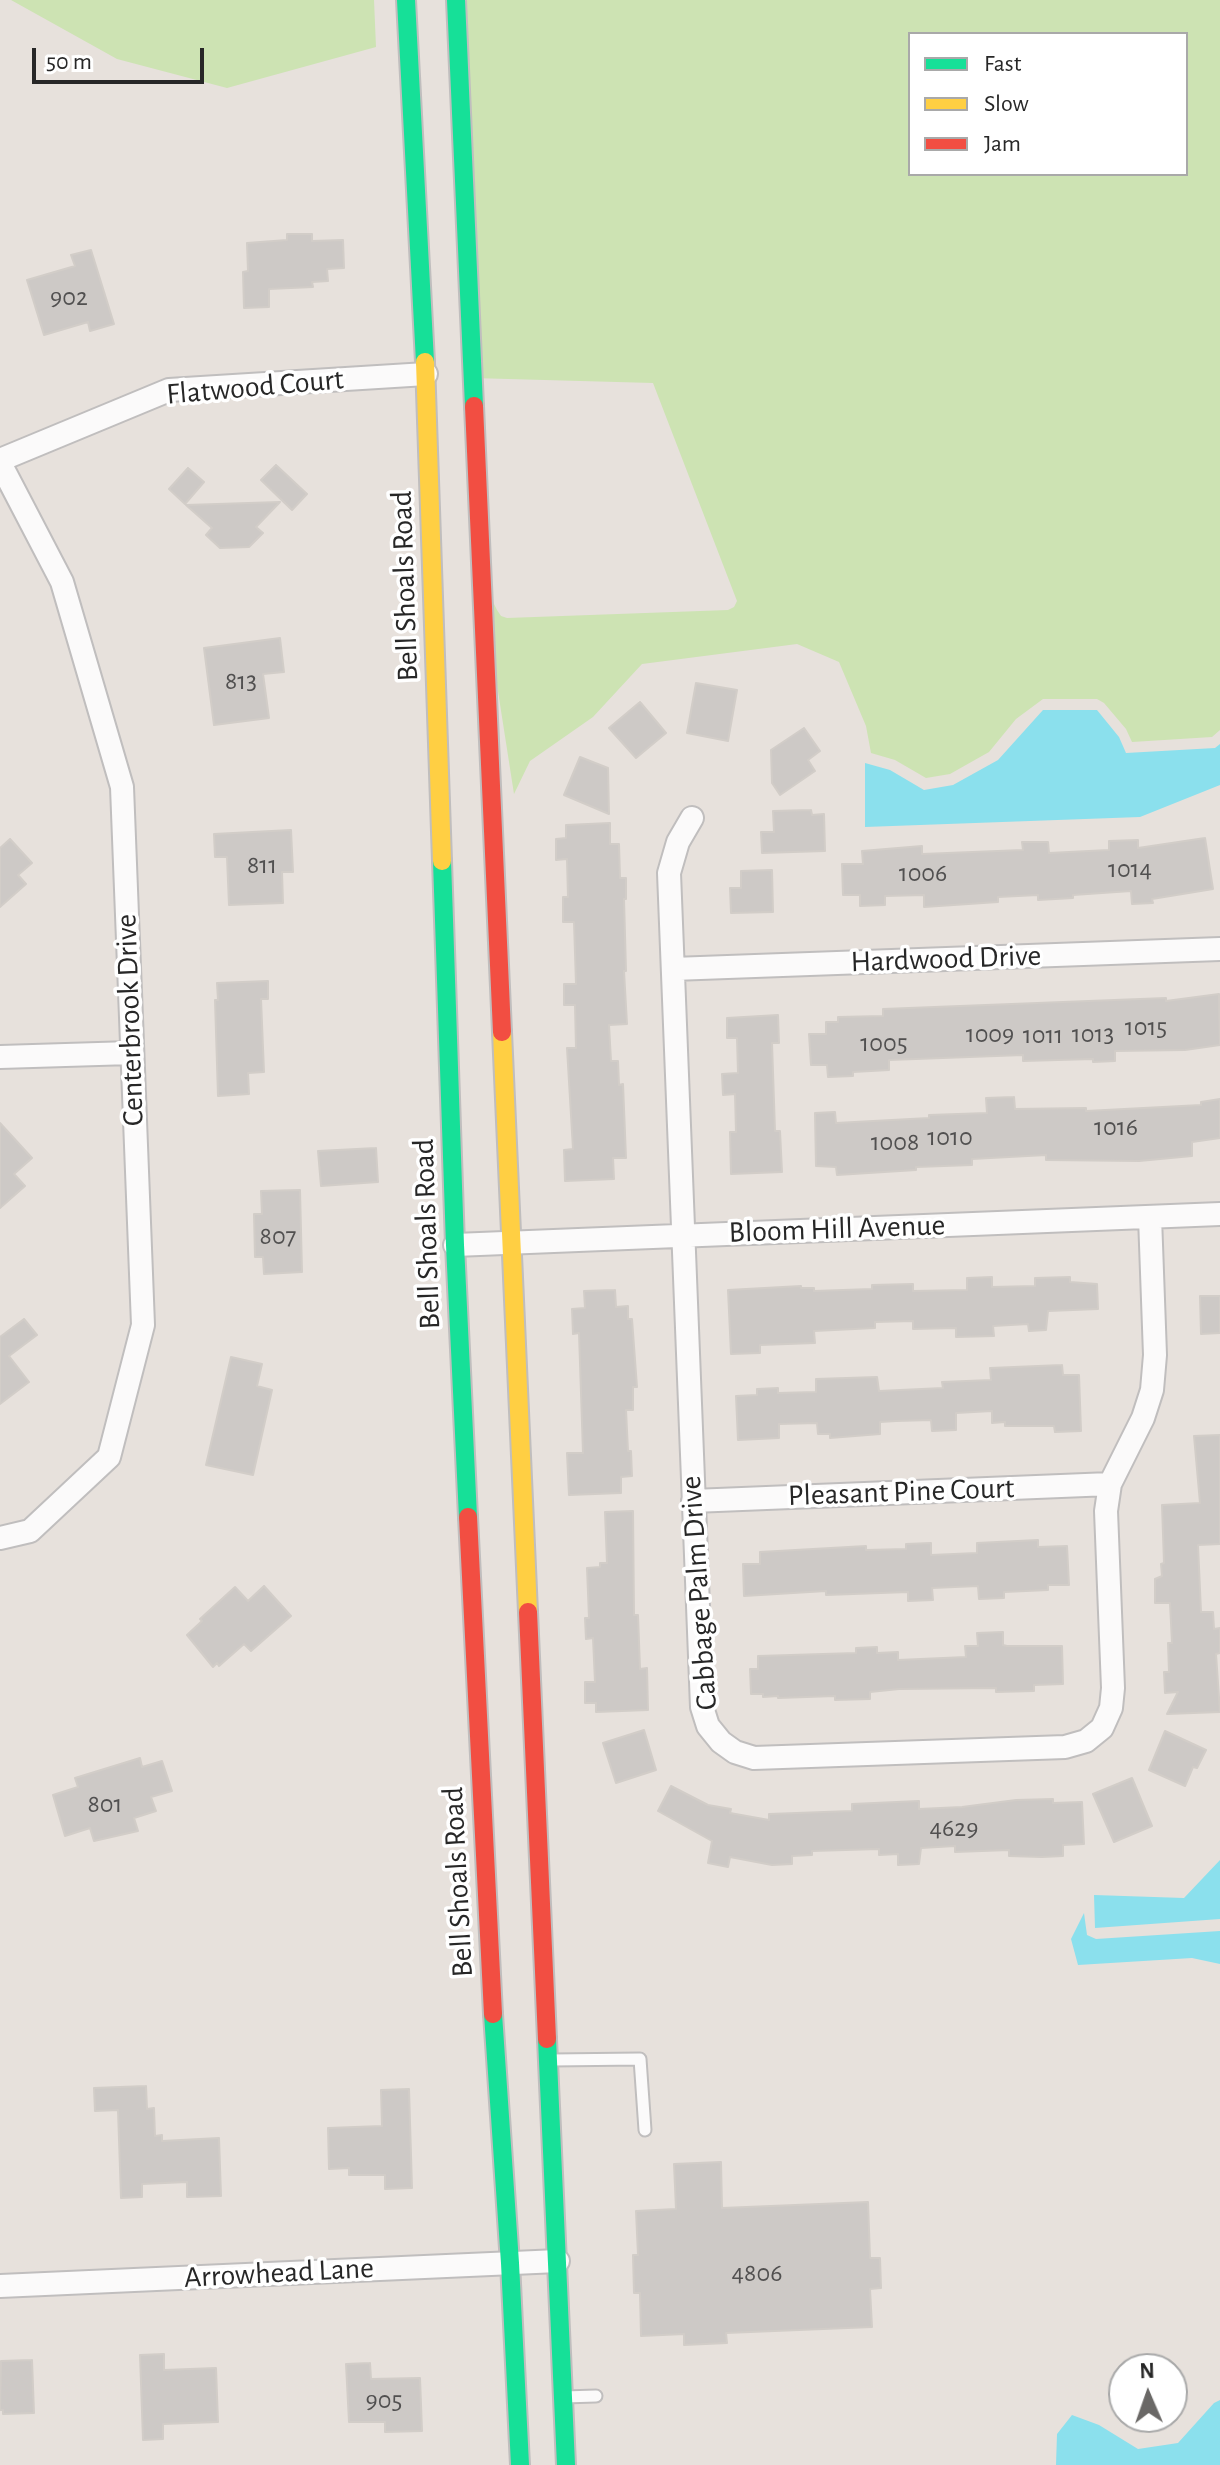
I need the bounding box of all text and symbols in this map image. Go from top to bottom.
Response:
scale bar [36,32,208,82]
legend [908,32,1188,176]
text: 50 m [46,50,92,74]
text: Fast [984,52,1021,76]
text: Slow [984,92,1029,116]
text: Jam [984,132,1021,156]
house number: 902 [50,281,88,313]
street label: Flatwood Court [165,361,345,413]
street label: Bell Shoals Road [384,490,426,682]
house number: 813 [225,665,257,697]
house number: 811 [247,849,277,881]
house number: 1014 [1108,853,1152,885]
house number: 1006 [899,857,947,889]
street label: Centerbrook Drive [108,913,152,1127]
street label: Hardwood Drive [850,938,1042,980]
house number: 1015 [1125,1011,1167,1043]
house number: 1009 [966,1018,1014,1050]
house number: 1013 [1072,1018,1114,1050]
house number: 1011 [1023,1019,1063,1051]
house number: 1005 [860,1027,908,1059]
house number: 1016 [1094,1111,1138,1143]
house number: 1010 [927,1121,973,1153]
house number: 1008 [871,1126,919,1158]
street label: Bell Shoals Road [406,1138,448,1330]
street label: Bloom Hill Avenue [728,1207,946,1251]
house number: 807 [260,1220,296,1252]
street label: Pleasant Pine Court [787,1470,1015,1514]
street label: Cabbage Palm Drive [673,1475,725,1711]
street label: Bell Shoals Road [435,1786,481,1978]
house number: 801 [88,1788,122,1820]
house number: 4629 [930,1812,978,1844]
street label: Arrowhead Lane [183,2250,375,2296]
house number: 4806 [732,2257,782,2289]
north arrow [1108,2353,1188,2433]
text: N [1139,2360,1155,2382]
house number: 905 [366,2384,402,2416]

